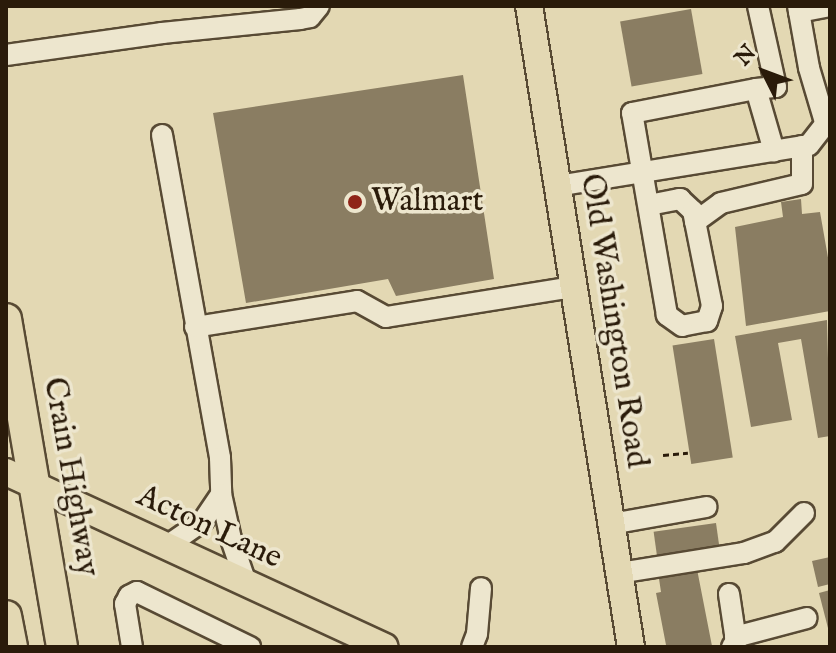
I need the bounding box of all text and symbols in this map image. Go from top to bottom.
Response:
north arrow [724,32,804,112]
text: N [729,40,763,72]
street label: Old Washington Road [571,171,655,471]
place label: Walmart [371,183,483,221]
marker: Walmart [346,193,364,211]
street label: Crain Highway [34,375,106,579]
street label: Acton Lane [130,478,288,578]

